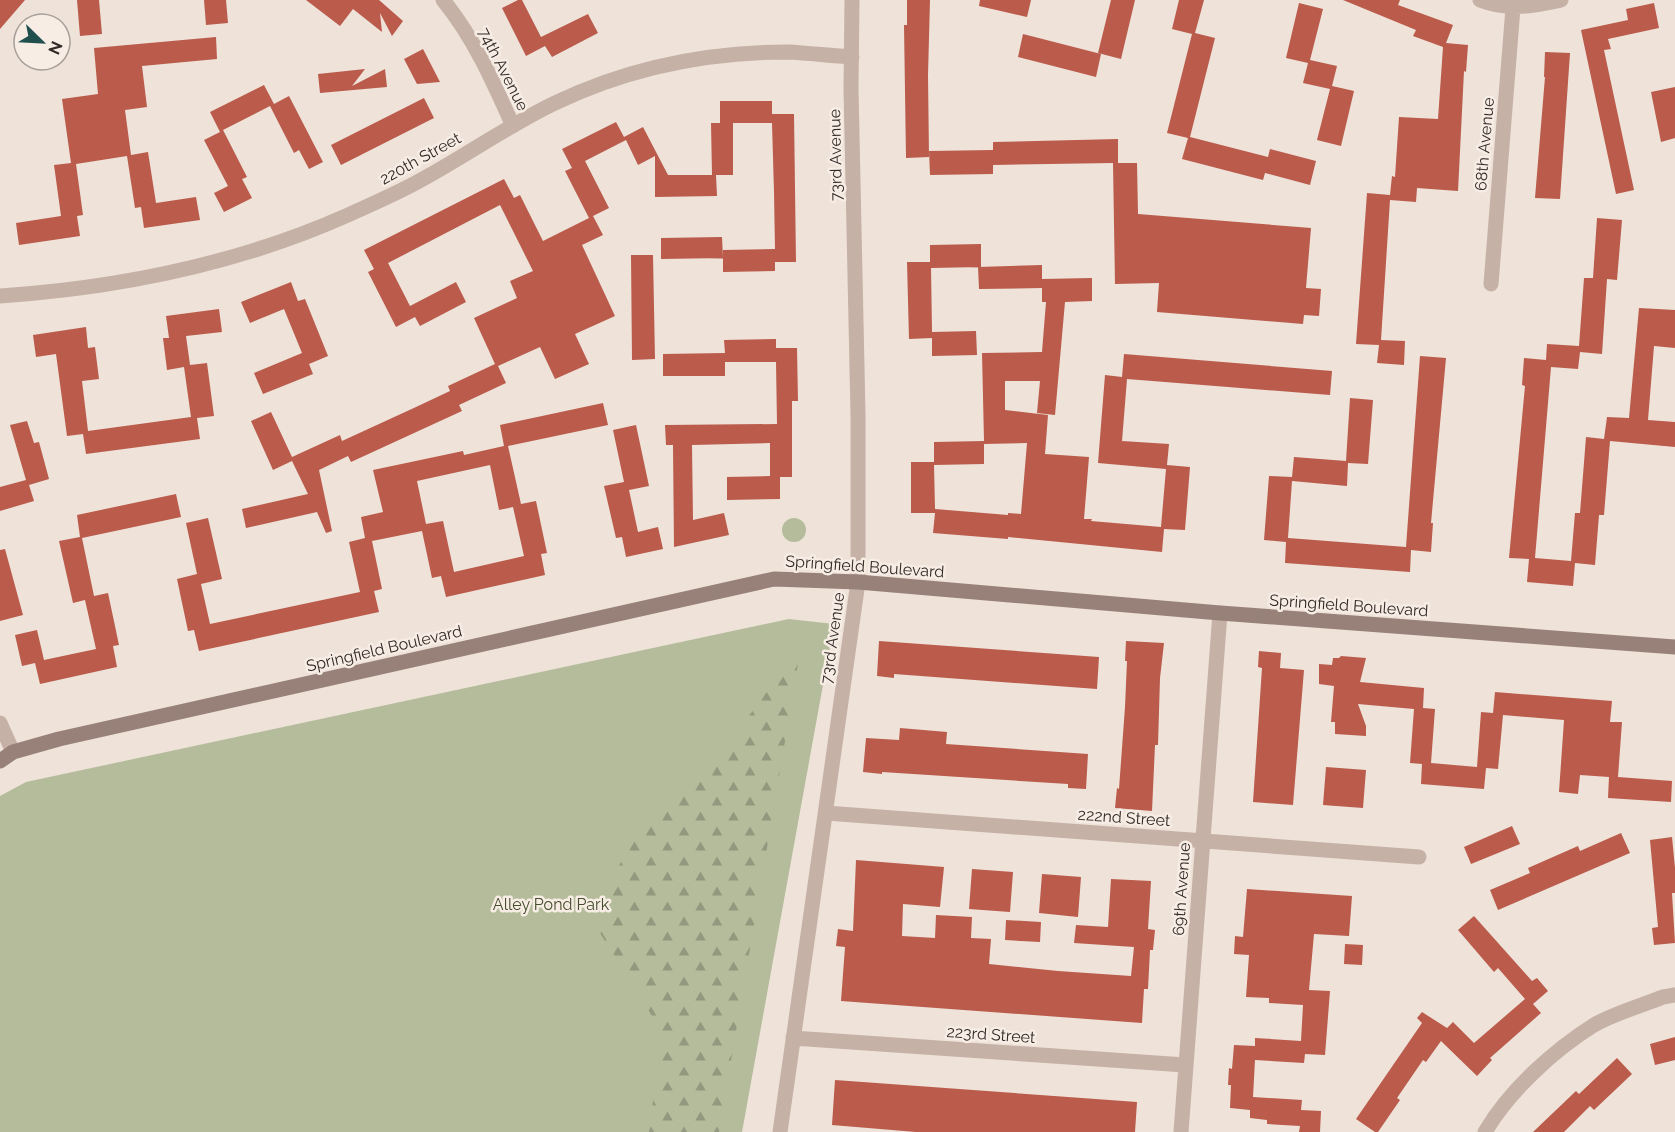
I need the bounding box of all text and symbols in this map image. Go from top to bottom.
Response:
north arrow [12,12,72,72]
street label: 74th Avenue [474,24,533,114]
text: N [44,38,66,57]
street label: 68th Avenue [1471,97,1498,191]
street label: 73rd Avenue [825,109,846,201]
street label: 220th Street [376,128,465,188]
street label: Springfield Boulevard [785,551,945,582]
street label: Springfield Boulevard [1269,590,1429,621]
street label: 73rd Avenue [817,591,848,685]
street label: Springfield Boulevard [304,621,464,676]
street label: 222nd Street [1077,805,1172,830]
street label: 69th Avenue [1169,842,1194,936]
park label: Alley Pond Park [493,895,610,914]
street label: 223rd Street [946,1022,1037,1047]

